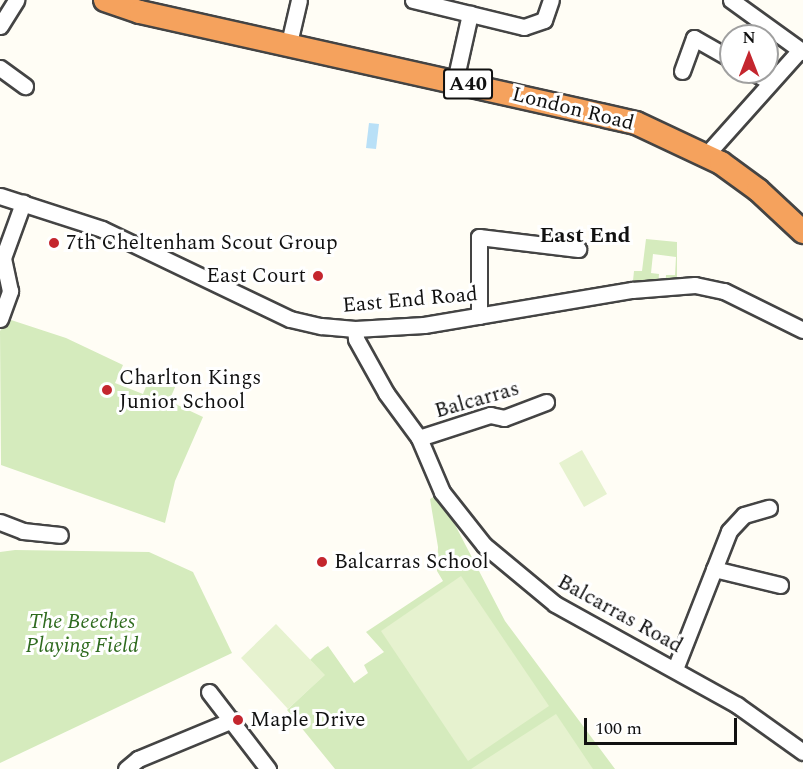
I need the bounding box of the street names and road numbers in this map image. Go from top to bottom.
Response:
road number: A40 [442,67,494,101]
street label: London Road [509,82,637,136]
street label: East End Road [341,282,479,318]
street label: Balcarras [432,376,522,424]
street label: Balcarras Road [553,569,687,659]

